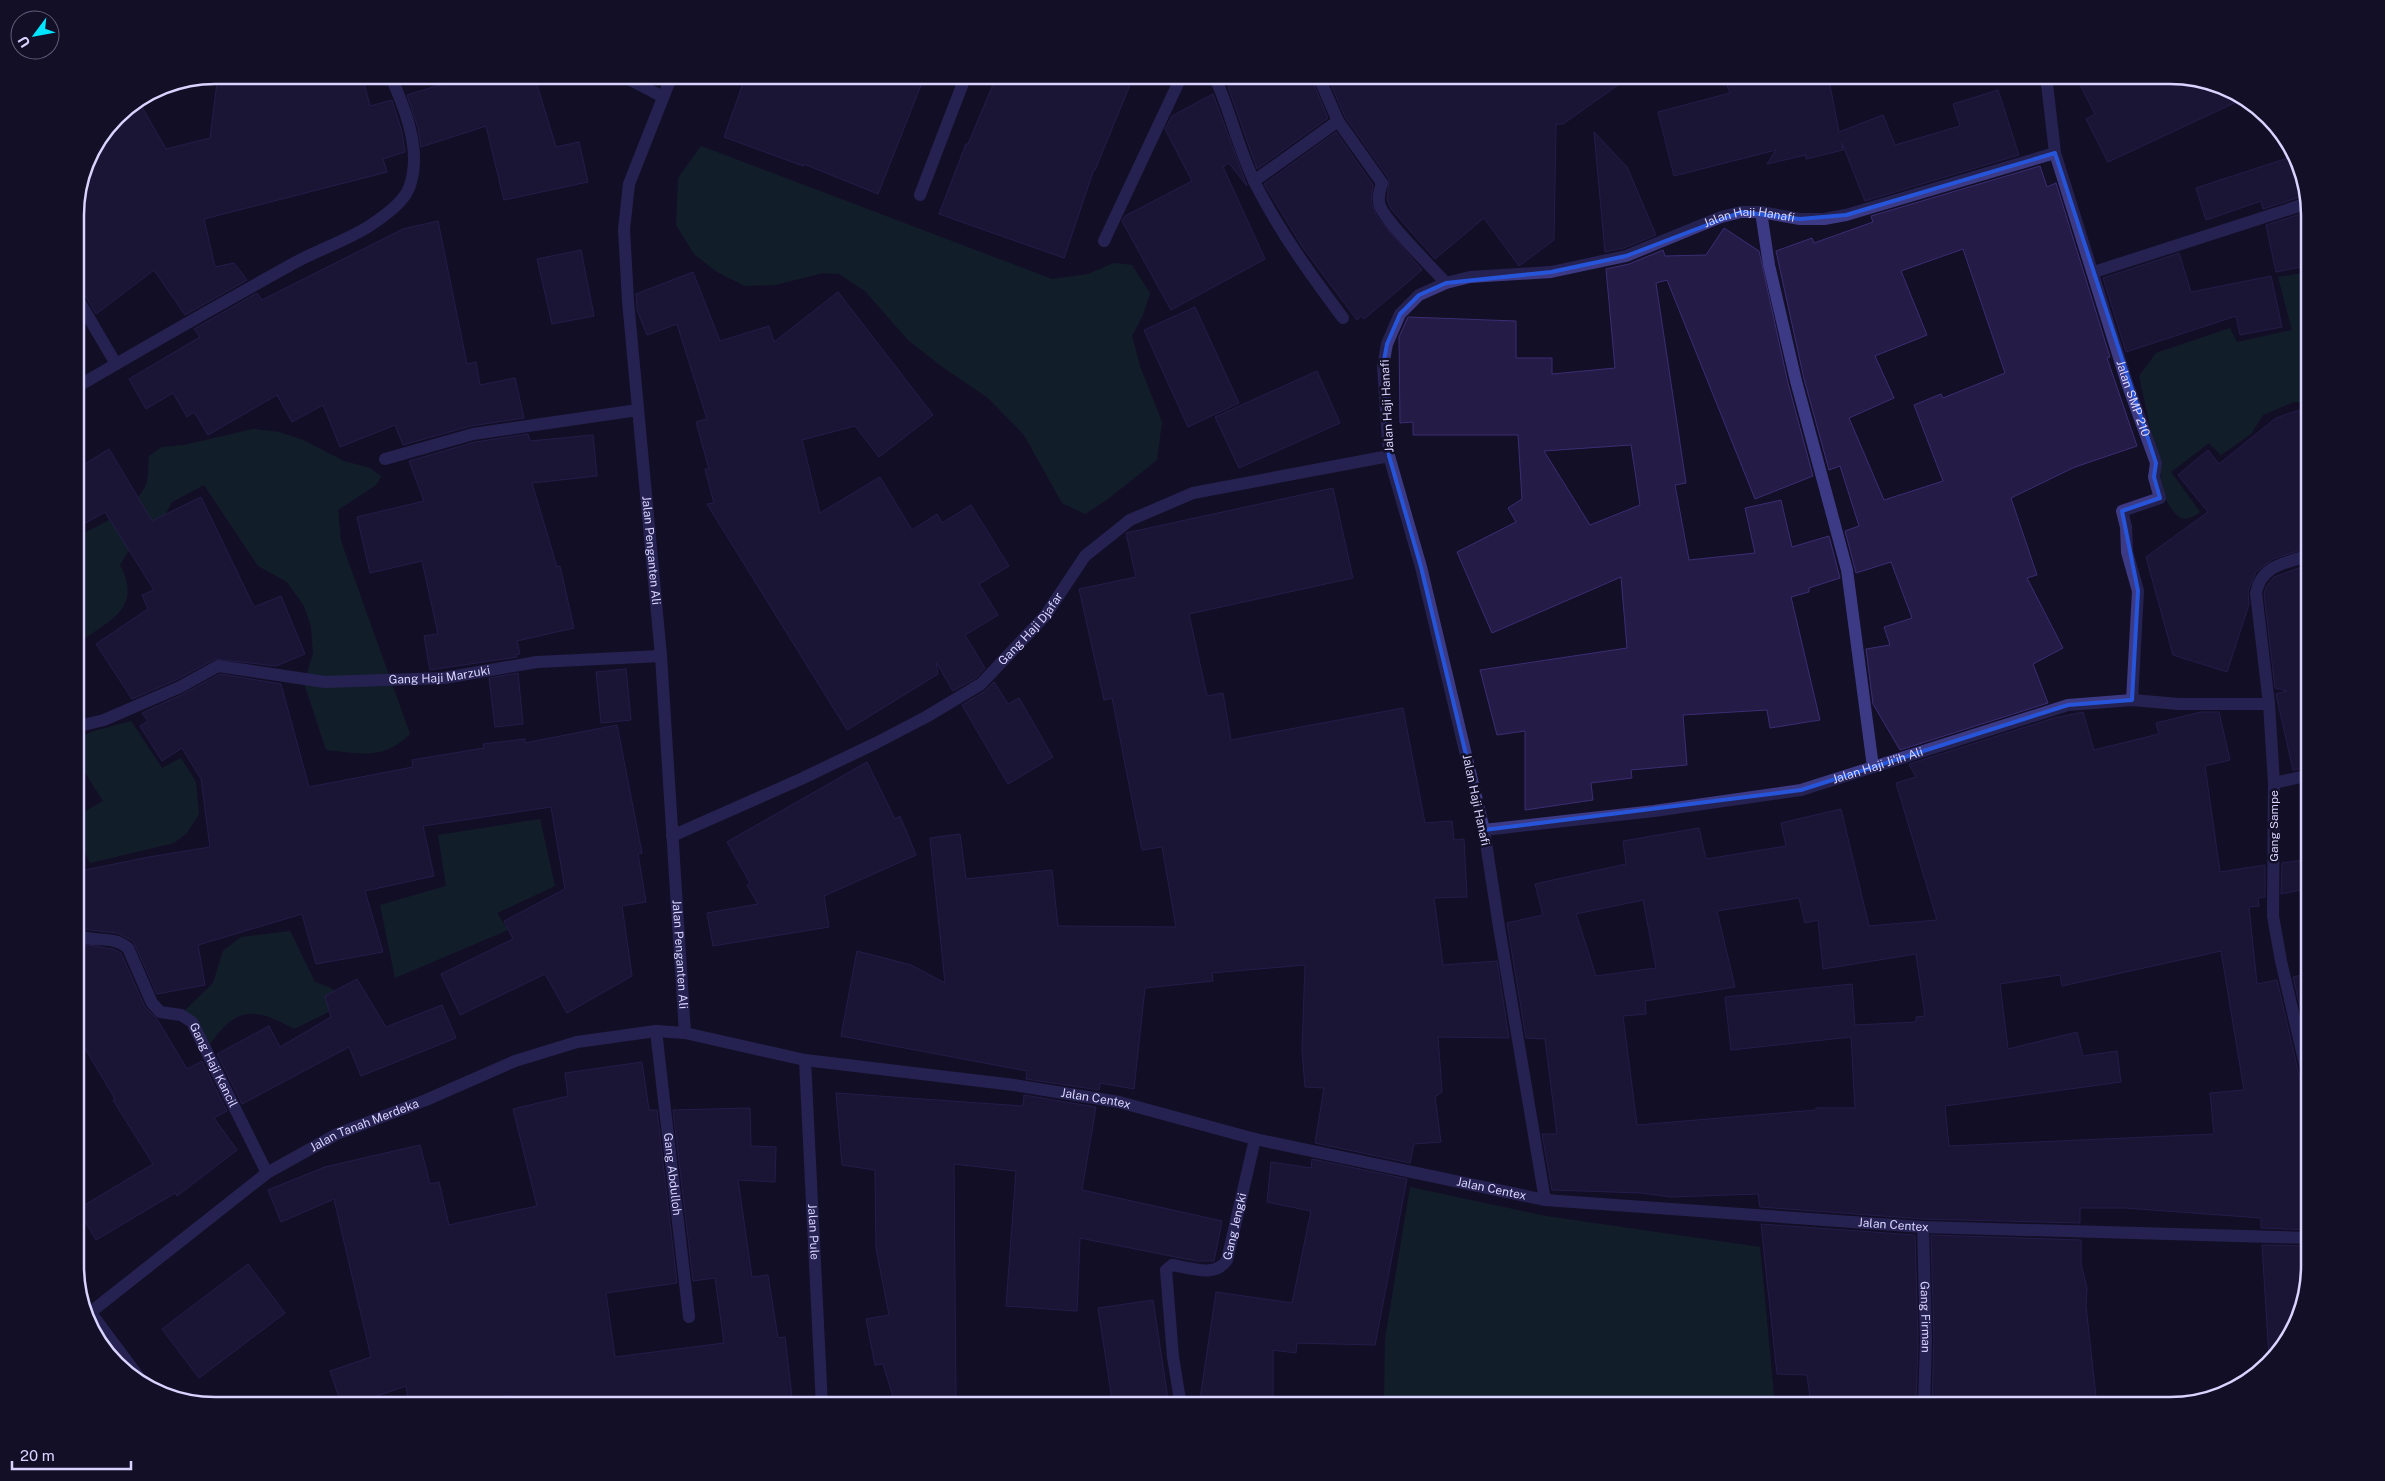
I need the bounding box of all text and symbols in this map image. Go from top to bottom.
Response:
north arrow [10,10,60,60]
text: U [15,33,33,50]
street label: Jalan Haji Hanafi [1701,205,1796,230]
street label: Jalan SMP 210 [2113,358,2153,438]
street label: Jalan Haji Hanafi [1378,359,1396,453]
street label: Jalan Penganten Ali [639,495,663,606]
street label: Gang Haji Djafar [995,590,1066,668]
street label: Gang Haji Marzuki [388,663,491,687]
street label: Jalan Haji Ji'ih Ali [1831,745,1925,787]
street label: Jalan Haji Hanafi [1459,753,1493,847]
street label: Gang Sampe [2267,790,2281,862]
street label: Jalan Penganten Ali [670,899,690,1009]
street label: Gang Haji Kancil [186,1020,240,1110]
street label: Jalan Centex [1060,1086,1133,1112]
street label: Jalan Tanah Merdeka [307,1096,421,1155]
street label: Gang Abdulloh [661,1132,684,1216]
street label: Jalan Centex [1455,1175,1528,1203]
street label: Gang Jengki [1220,1192,1249,1261]
street label: Jalan Pule [805,1203,822,1260]
street label: Jalan Centex [1858,1215,1929,1234]
street label: Gang Firman [1917,1281,1933,1353]
scale bar [12,1438,131,1470]
text: 20 m [20,1447,55,1464]

